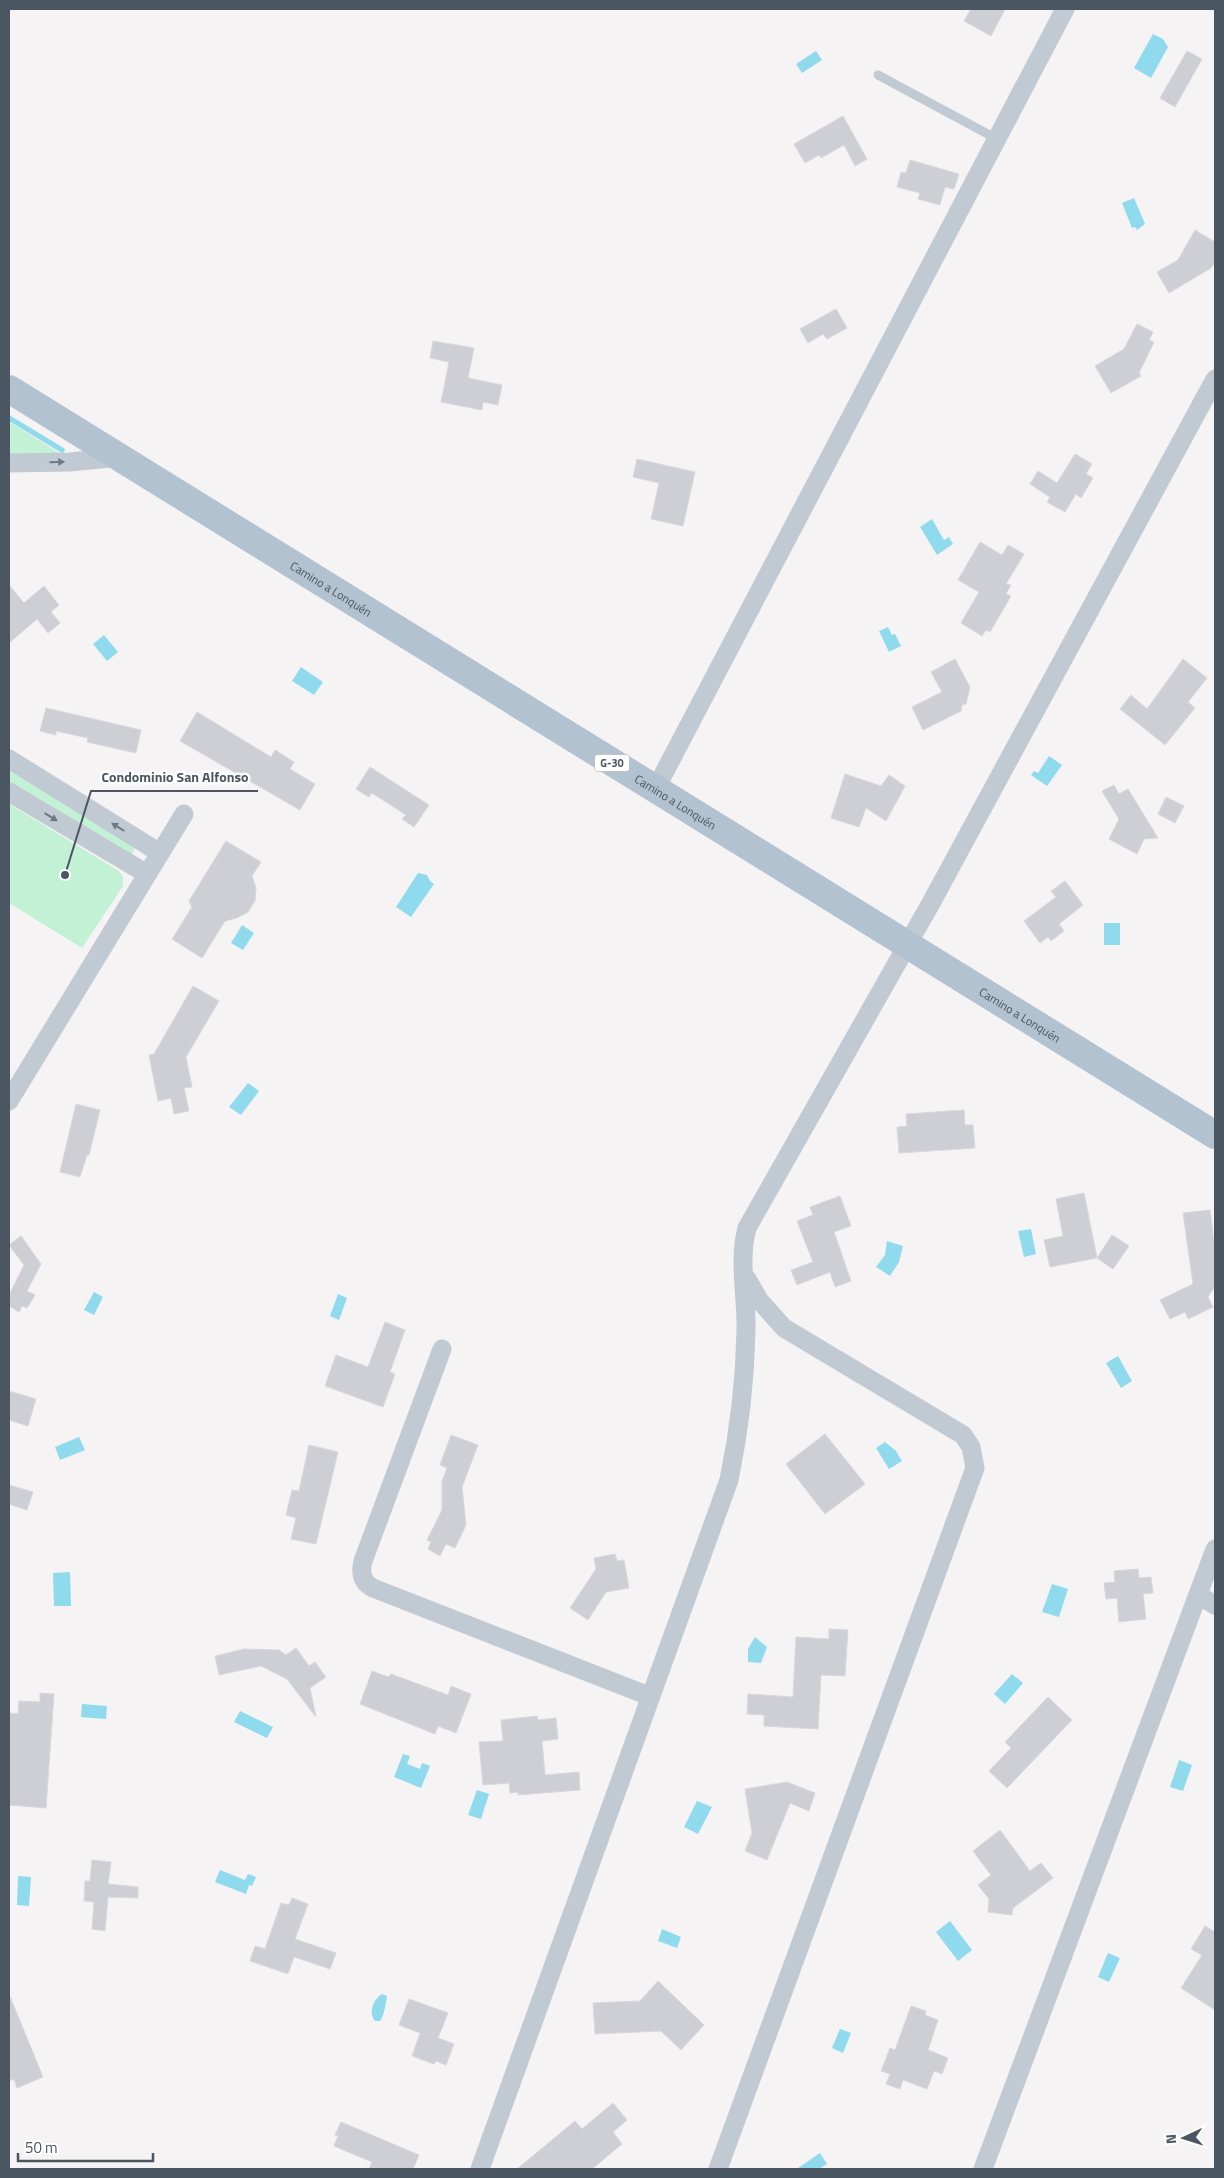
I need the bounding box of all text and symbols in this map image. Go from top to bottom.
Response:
one-way arrow [50,458,66,466]
street label: Camino a Lonquén [287,556,376,621]
road number: G-30 [594,754,630,771]
callout: Condominio San Alfonso [91,762,258,791]
text: Condominio San Alfonso [101,766,249,787]
street label: Camino a Lonquén [631,769,720,834]
one-way arrow [44,812,57,821]
one-way arrow [112,822,125,832]
street label: Camino a Lonquén [976,982,1065,1047]
north arrow [1159,2113,1209,2163]
scale bar [18,2130,152,2162]
text: N [1160,2133,1181,2145]
text: 50 m [25,2136,58,2159]

